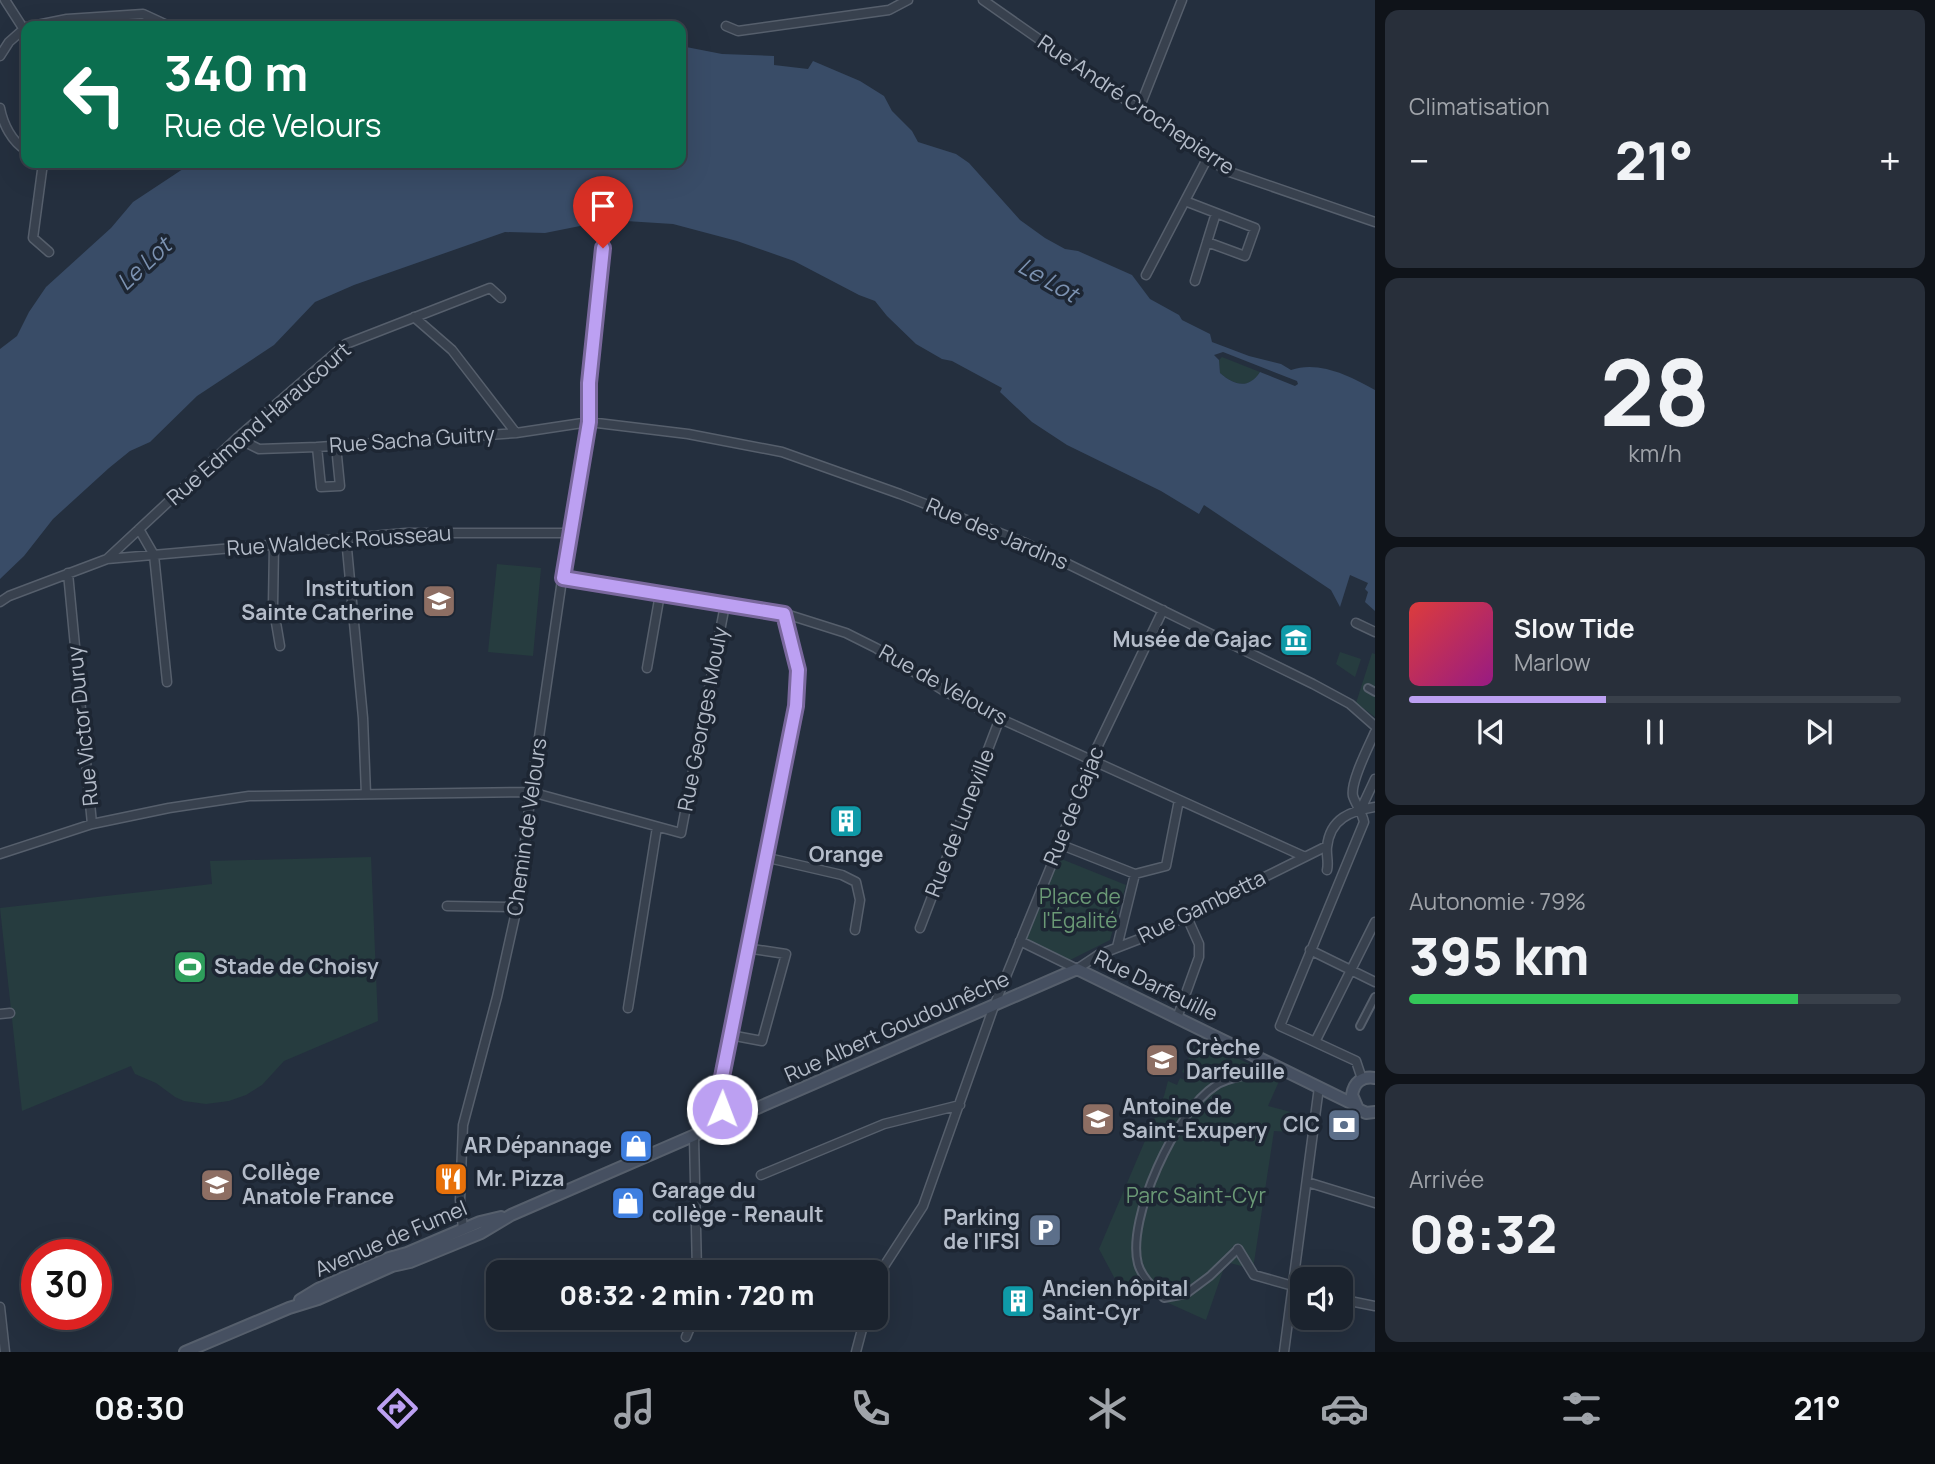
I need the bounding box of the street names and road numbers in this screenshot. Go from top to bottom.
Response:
street label: Rue André Crochepierre [1033,28,1241,181]
street label: Rue Edmond Haraucourt [160,335,356,511]
street label: Rue Sacha Guitry [328,419,496,459]
street label: Rue des Jardins [922,491,1073,576]
street label: Rue Waldeck Rousseau [226,518,452,562]
street label: Rue Georges Mouly [670,624,734,813]
street label: Rue de Velours [874,637,1013,731]
street label: Rue Victor Duruy [60,645,104,808]
street label: Chemin de Velours [500,736,552,918]
street label: Rue de Gajac [1036,742,1110,869]
street label: Rue de Luneville [918,745,1000,901]
street label: Rue Gambetta [1133,863,1270,949]
street label: Rue Darfeuille [1090,943,1223,1027]
street label: Rue Albert Goudounêche [780,964,1013,1088]
street label: Avenue de Fumel [310,1193,471,1283]

